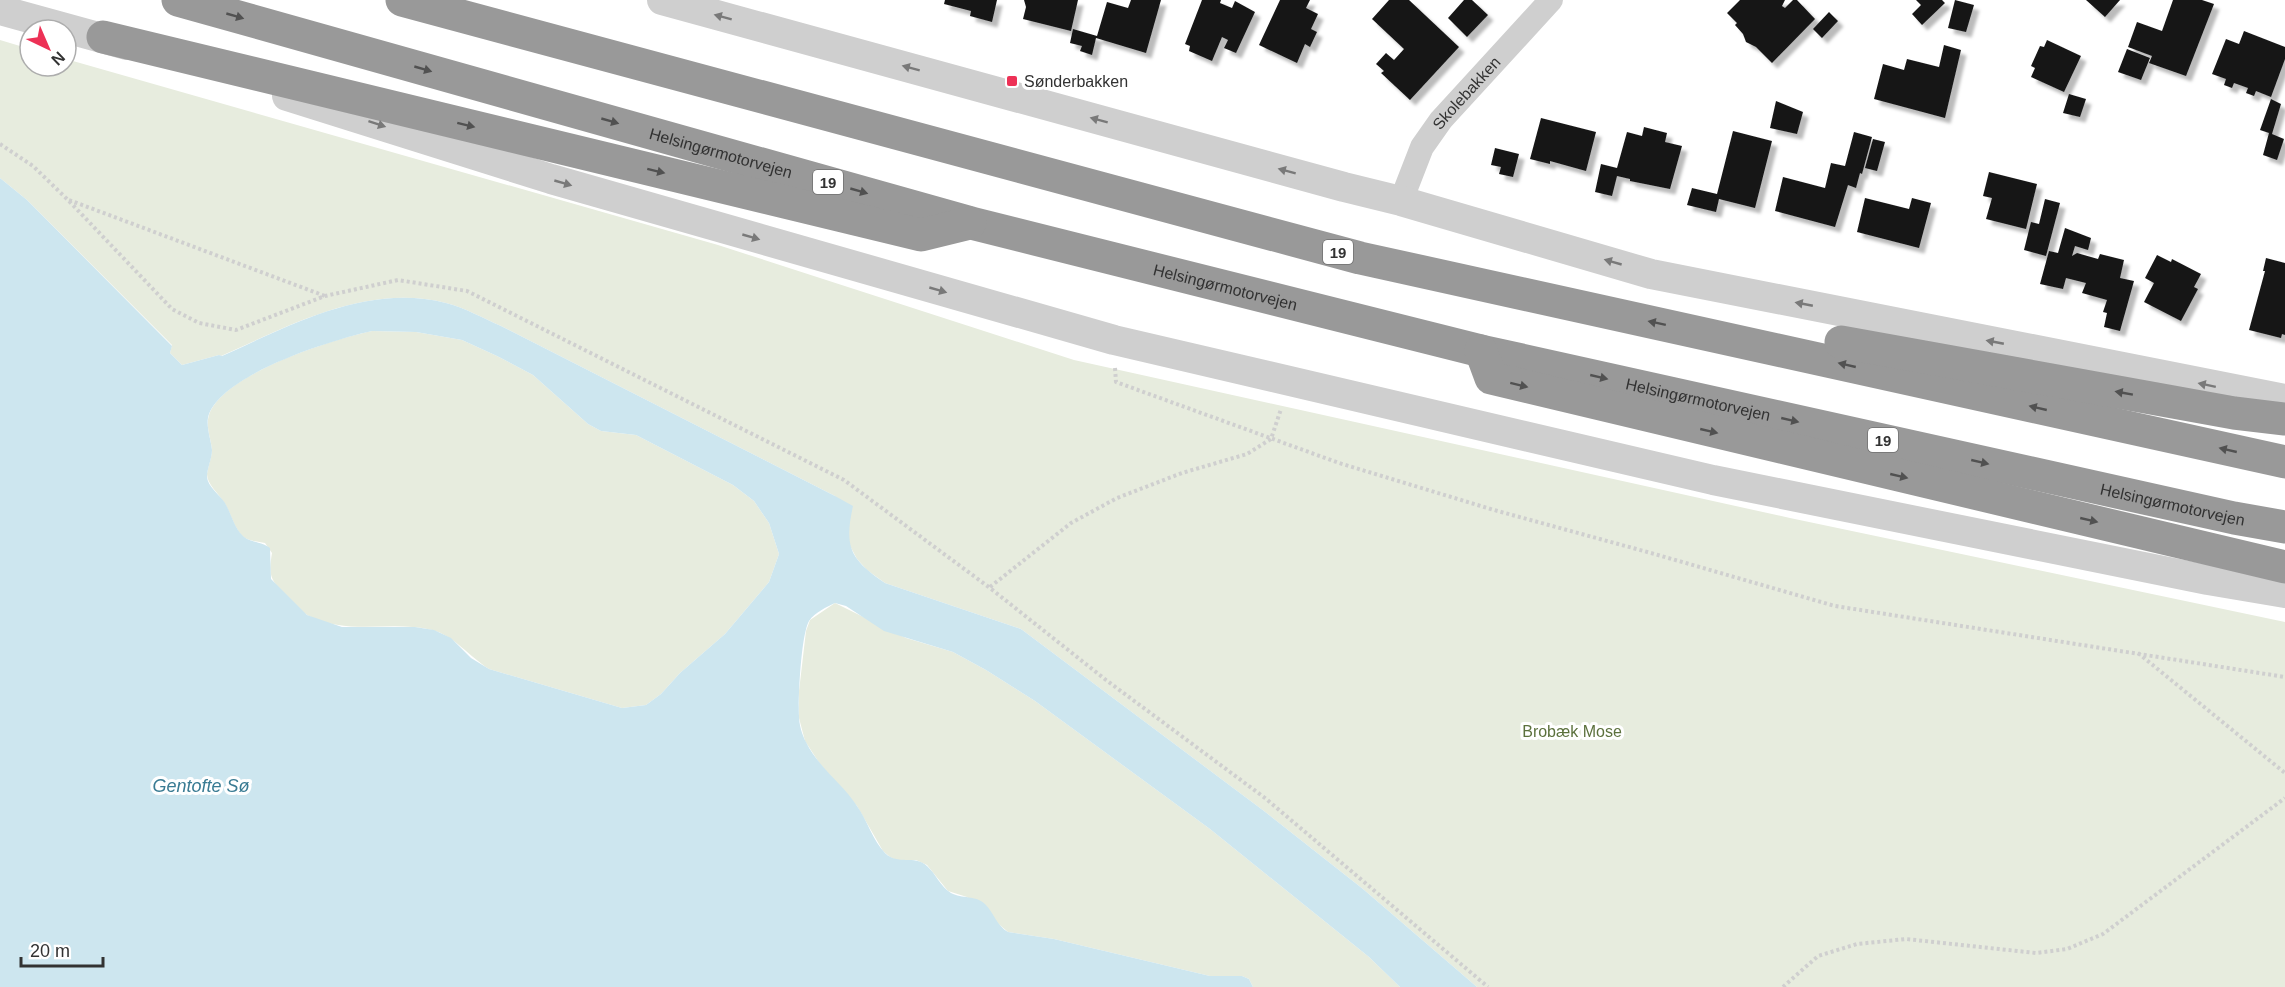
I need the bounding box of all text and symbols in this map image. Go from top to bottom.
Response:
one-way arrow [226,12,244,21]
one-way arrow [714,12,732,21]
north arrow [18,18,78,78]
text: N [48,48,68,69]
street label: Skolebakken [1429,53,1503,132]
one-way arrow [902,63,920,73]
one-way arrow [413,64,432,74]
place label: Sønderbakken [1024,73,1128,90]
marker: Sønderbakken [1005,74,1019,88]
one-way arrow [1090,115,1108,124]
one-way arrow [601,117,619,126]
one-way arrow [368,120,386,129]
one-way arrow [457,121,476,130]
street label: Helsingørmotorvejen [648,125,794,181]
one-way arrow [647,166,665,176]
one-way arrow [1278,166,1296,176]
road number: 19 [813,170,843,194]
one-way arrow [555,179,573,188]
one-way arrow [850,187,868,196]
one-way arrow [742,233,760,242]
road number: 19 [1323,240,1353,264]
one-way arrow [1604,257,1623,267]
street label: Helsingørmotorvejen [1152,261,1299,313]
one-way arrow [929,286,947,295]
one-way arrow [1794,299,1813,308]
one-way arrow [1647,318,1666,327]
one-way arrow [1985,337,2004,346]
one-way arrow [1837,360,1856,369]
one-way arrow [1590,373,1608,383]
street label: Helsingørmotorvejen [1624,375,1772,423]
one-way arrow [2197,380,2216,389]
one-way arrow [1510,381,1529,391]
one-way arrow [2114,388,2133,397]
one-way arrow [2028,402,2047,412]
one-way arrow [1780,415,1799,425]
one-way arrow [1700,426,1718,436]
road number: 19 [1868,428,1898,452]
one-way arrow [2218,445,2237,454]
one-way arrow [1971,458,1990,467]
one-way arrow [1890,471,1908,481]
street label: Helsingørmotorvejen [2099,480,2246,528]
one-way arrow [2079,516,2098,526]
park label: Brobæk Mose [1522,723,1622,740]
water label: Gentofte Sø [152,776,250,796]
scale bar [21,930,104,968]
text: 20 m [30,941,70,961]

